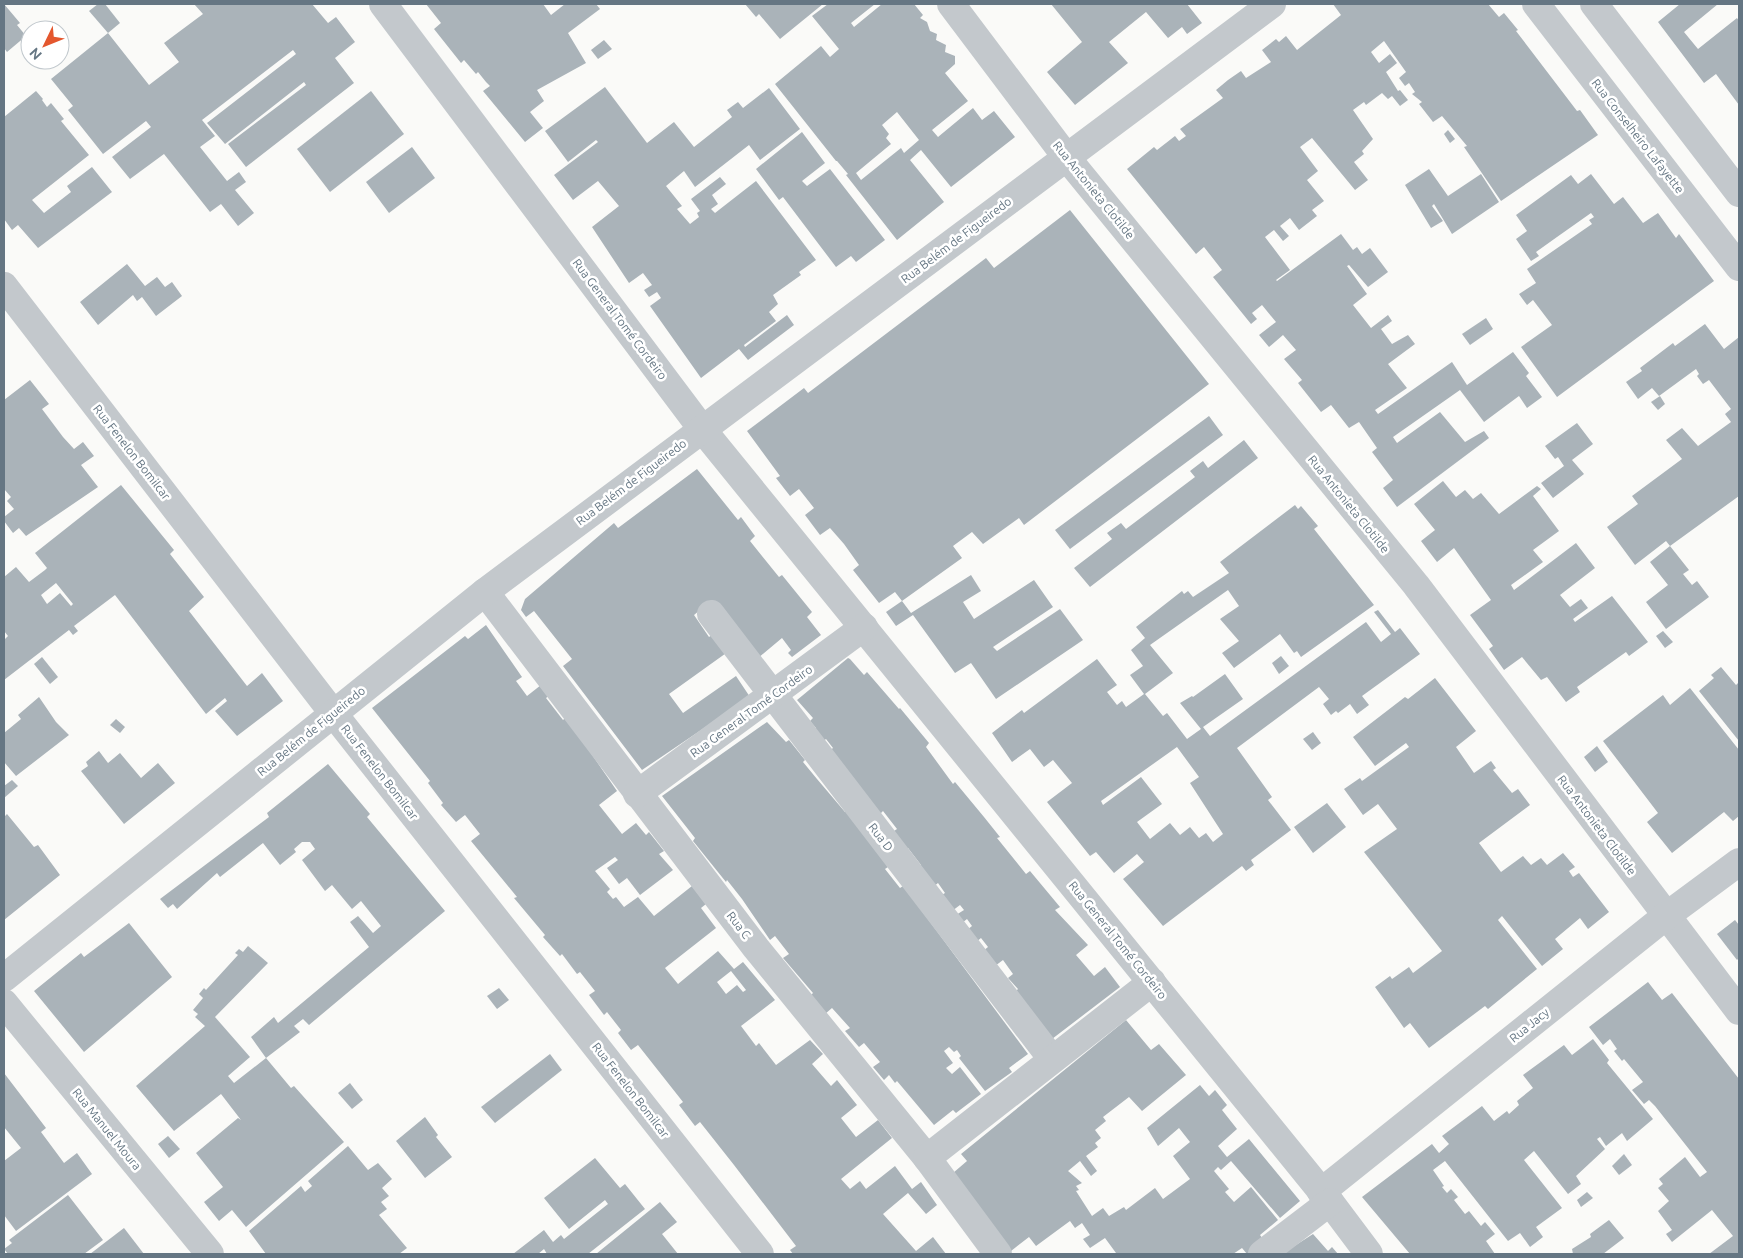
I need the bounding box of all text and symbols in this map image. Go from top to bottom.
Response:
north arrow [20,20,70,70]
text: N [26,45,45,63]
street label: Rua Conselheiro Lafayette [1589,76,1687,196]
street label: Rua Antonieta Clotilde [1051,139,1137,241]
street label: Rua Belém de Figueiredo [898,194,1014,286]
street label: Rua General Tomé Cordeiro [570,256,670,382]
street label: Rua Fenelon Bomilcar [91,402,173,502]
street label: Rua Belém de Figueiredo [573,436,689,528]
street label: Rua Antonieta Clotilde [1306,453,1392,555]
street label: Rua General Tomé Cordeiro [687,662,815,760]
street label: Rua Belém de Figueiredo [255,684,367,778]
street label: Rua Fenelon Bomilcar [339,722,421,822]
street label: Rua Antonieta Clotilde [1555,773,1639,877]
street label: Rua D [866,821,896,853]
street label: Rua General Tomé Cordeiro [1066,878,1170,1002]
street label: Rua C [724,909,754,942]
street label: Rua Jacy [1507,1005,1551,1045]
street label: Rua Fenelon Bomilcar [590,1040,672,1140]
street label: Rua Manuel Moura [70,1086,144,1172]

